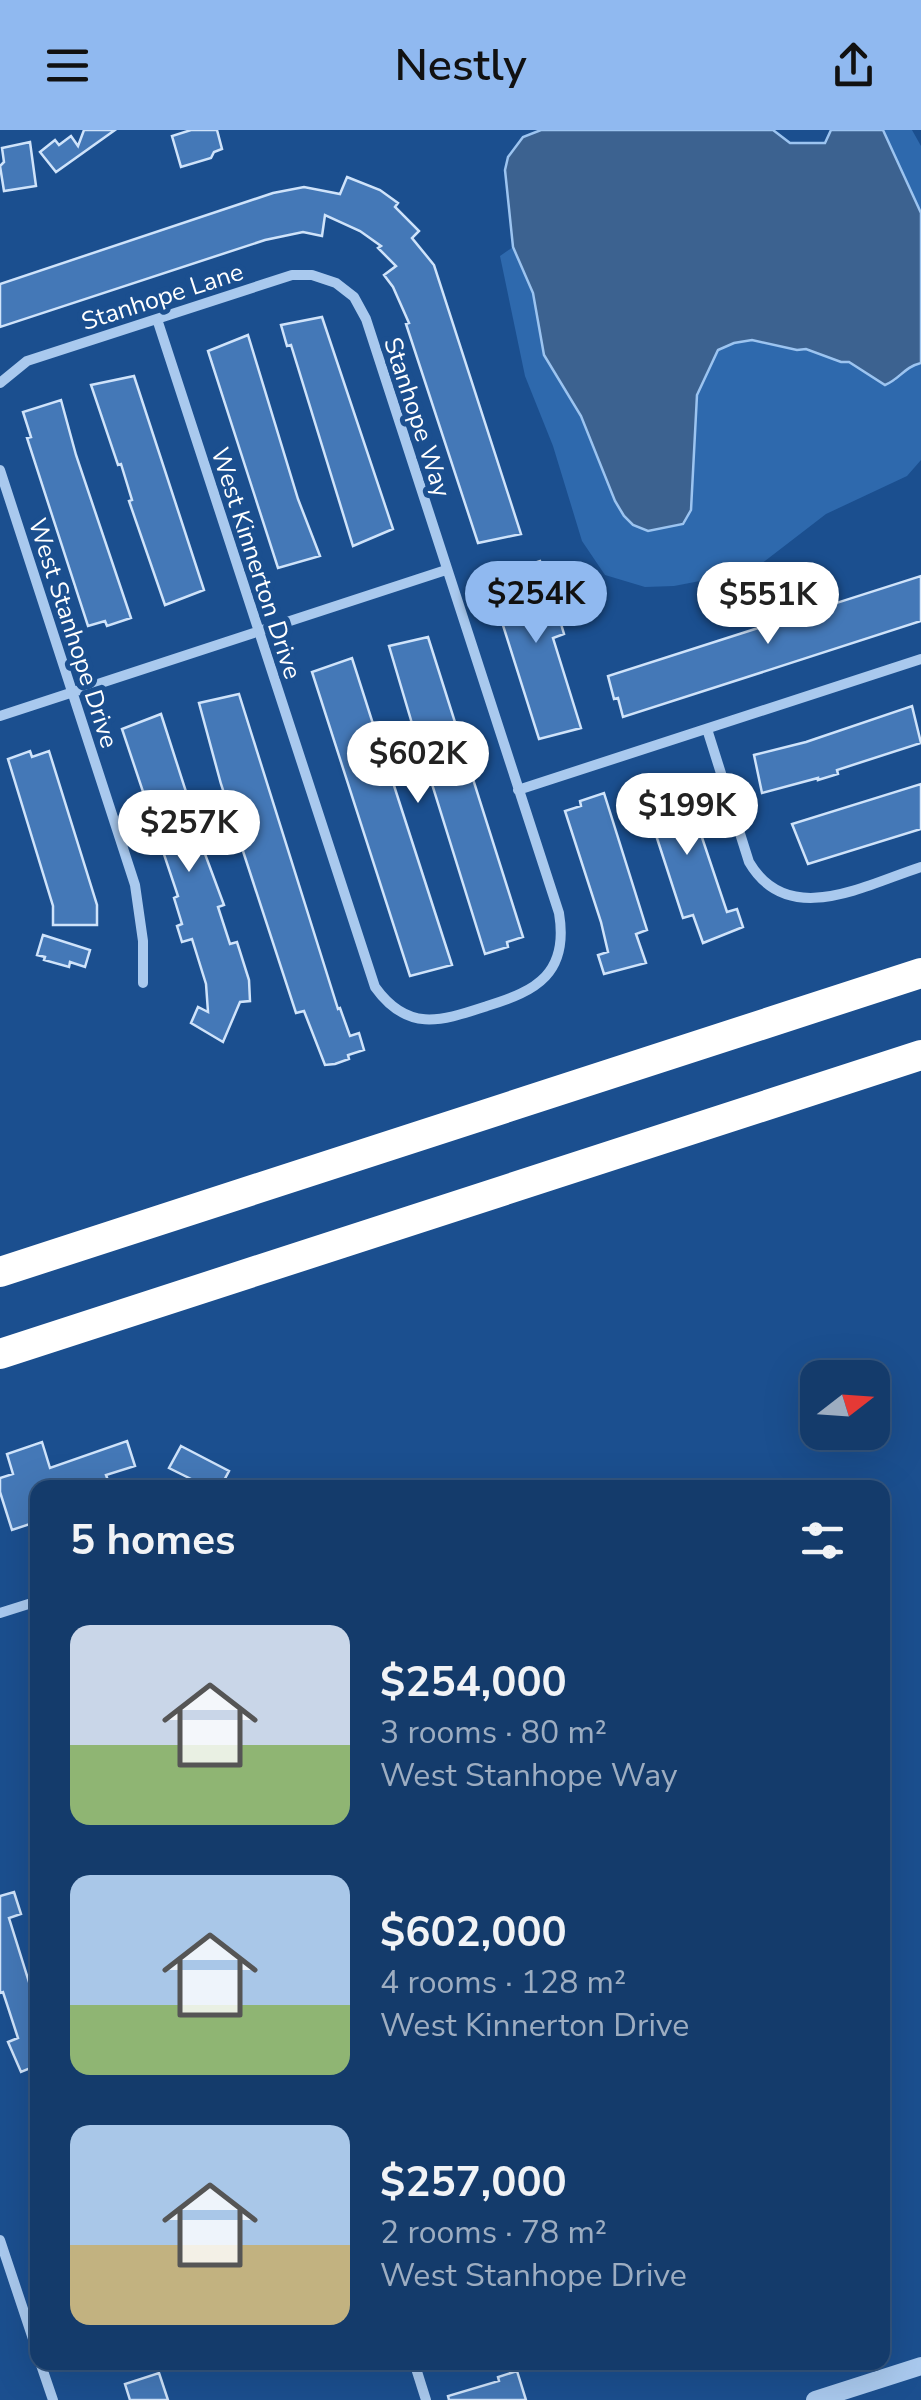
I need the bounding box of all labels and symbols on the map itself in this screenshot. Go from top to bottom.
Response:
street label: Stanhope Lane [77,255,248,339]
street label: Stanhope Way [375,333,459,502]
street label: West Kinnerton Drive [203,443,310,683]
street label: West Stanhope Drive [20,514,126,753]
pin: $254K [466,561,606,646]
pin: $551K [698,562,838,647]
pin: $602K [348,721,488,806]
pin: $199K [617,773,757,858]
pin: $257K [119,790,259,875]
north arrow [800,1360,890,1450]

